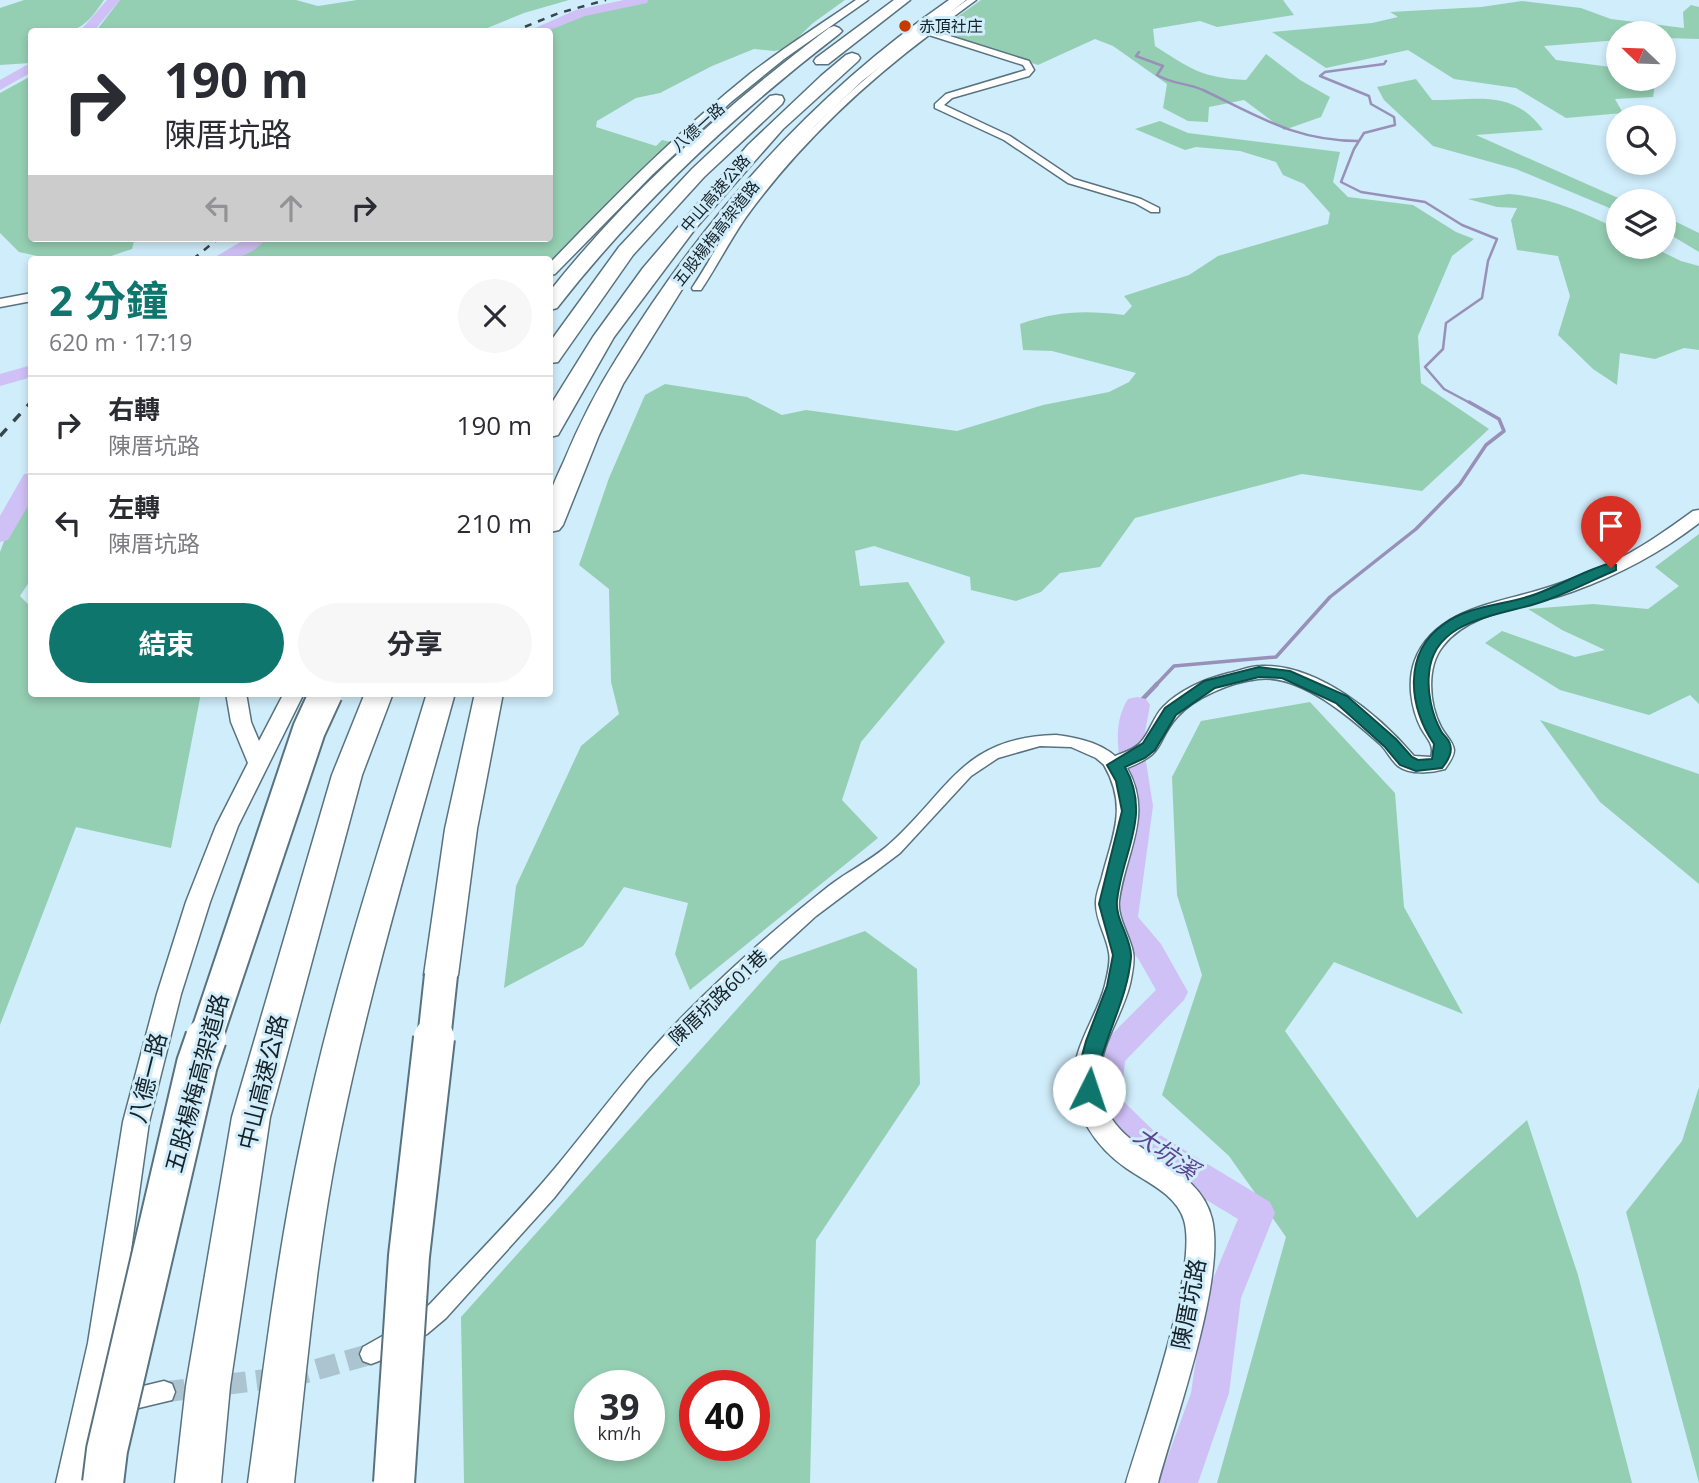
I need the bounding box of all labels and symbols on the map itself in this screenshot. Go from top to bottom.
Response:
place label: 赤頂社庄 [919,15,983,37]
marker: 赤頂社庄 [897,18,913,34]
north arrow [1606,21,1676,91]
street label: 八德一路 [667,97,729,157]
street label: 中山高速公路 [675,150,755,236]
street label: 五股楊梅高架道路 [668,176,764,290]
pin [1581,496,1641,568]
street label: 陳厝坑路601巷 [663,943,773,1051]
street label: 五股楊梅高架道路 [157,990,235,1176]
street label: 中山高速公路 [230,1011,294,1153]
street label: 八德一路 [120,1029,174,1126]
position arrow [1052,1053,1126,1127]
water label: 大坑溪 [1128,1118,1208,1188]
street label: 陳厝坑路 [1164,1256,1213,1352]
speed limit sign: 40 [679,1370,770,1461]

